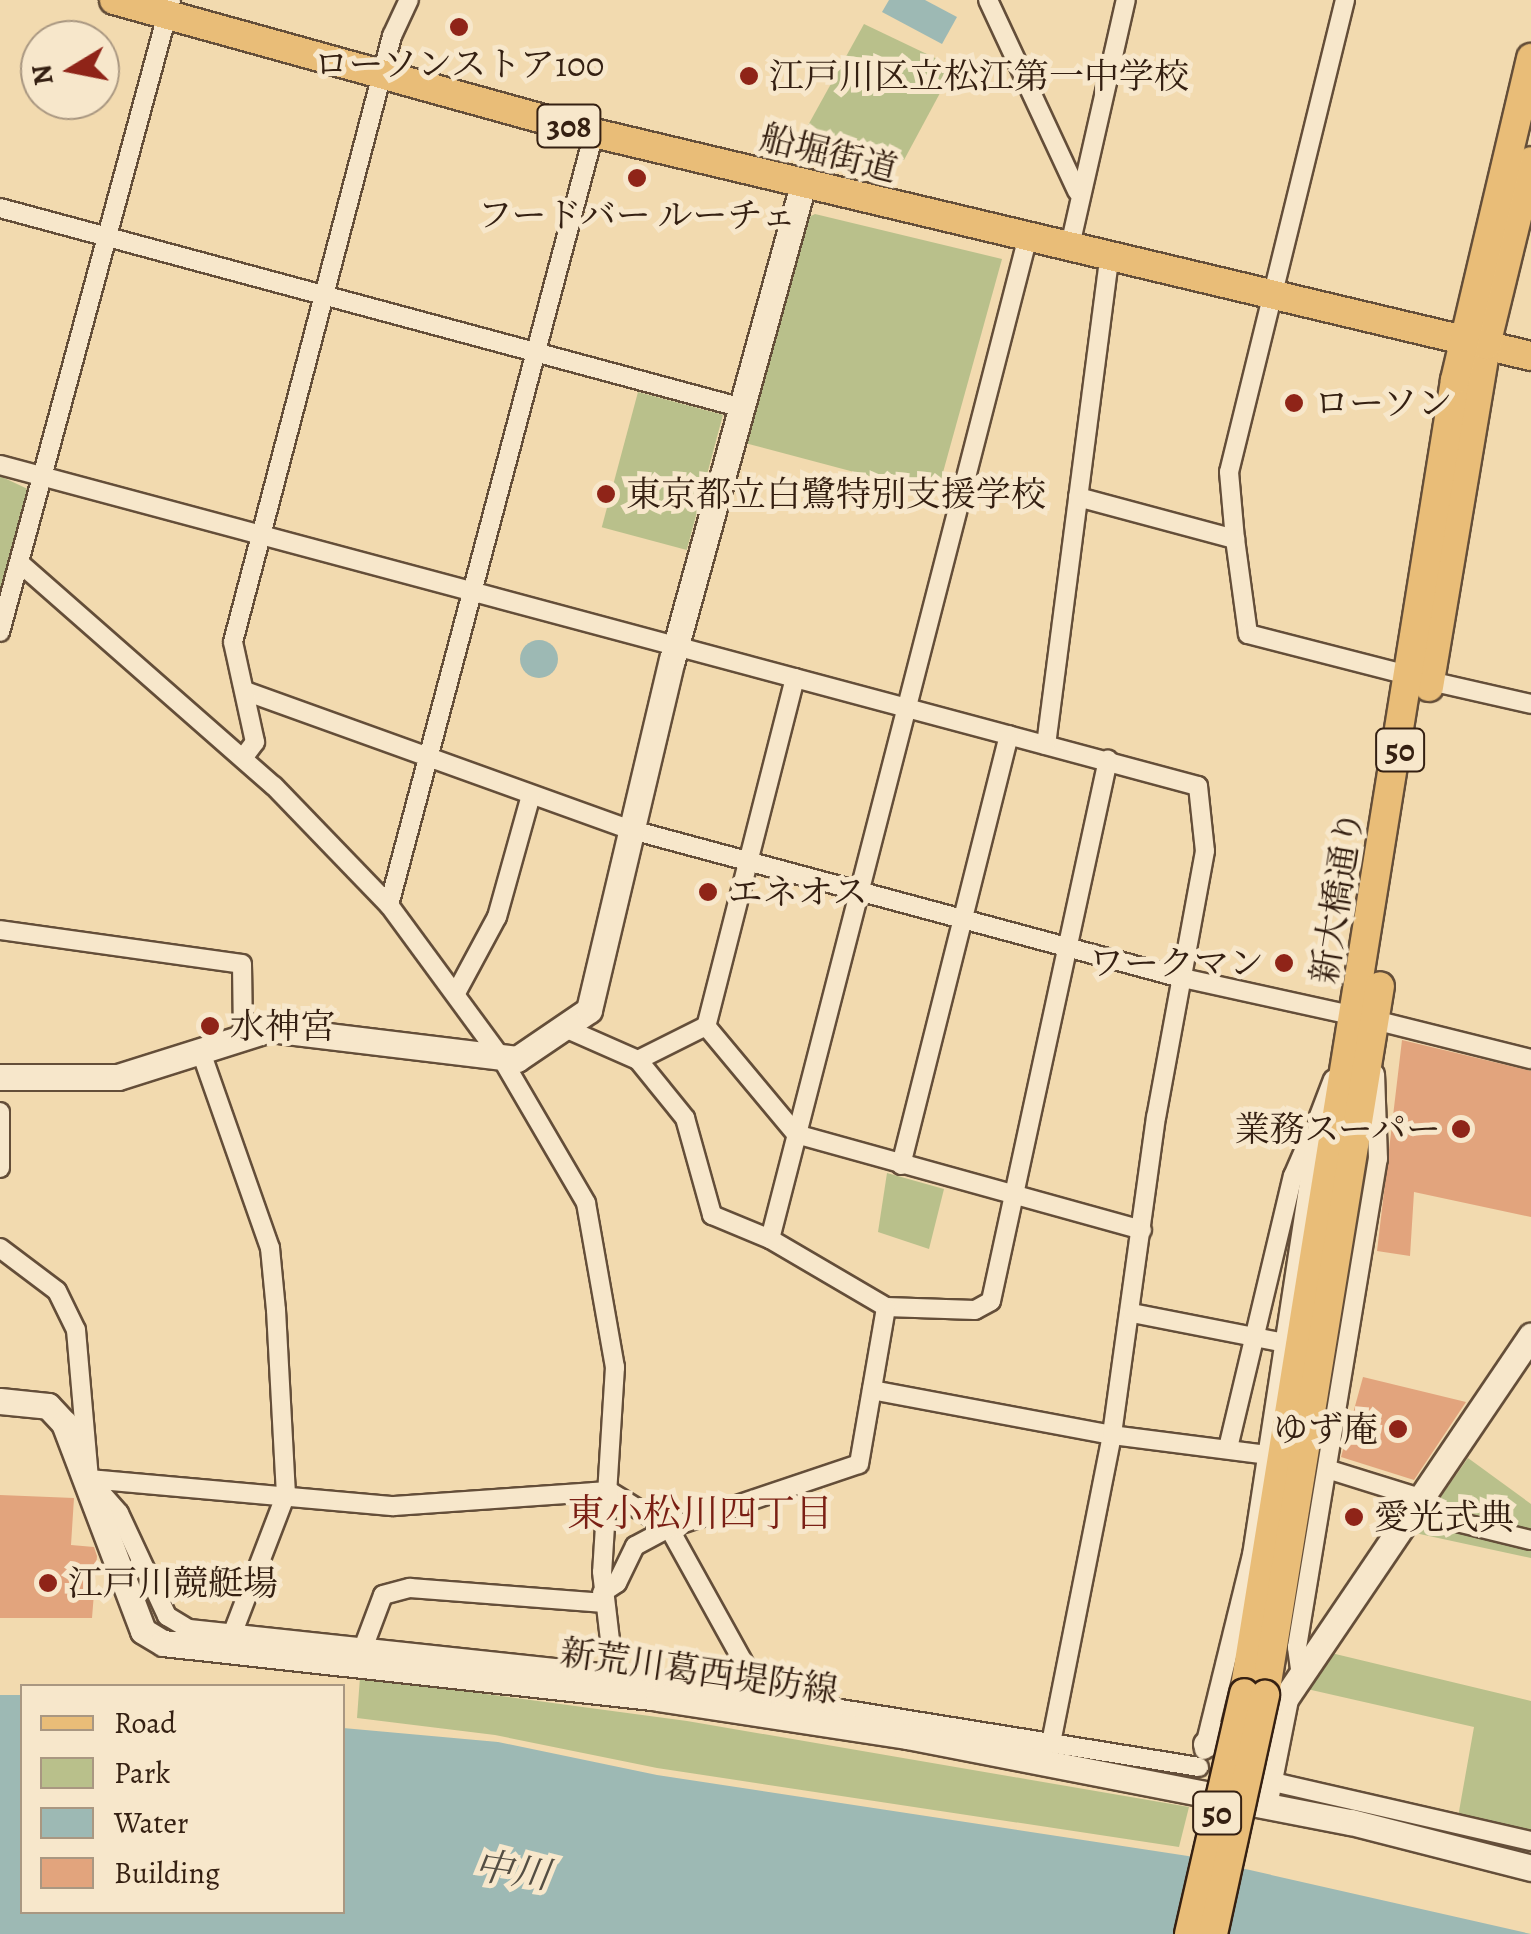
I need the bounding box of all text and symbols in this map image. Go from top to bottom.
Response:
marker: ローソンストア100 [448,16,470,38]
north arrow [20,20,120,120]
place label: ローソンストア100 [312,43,606,85]
place label: 江戸川区立松江第一中学校 [769,55,1189,97]
text: N [22,62,63,88]
marker: 江戸川区立松江第一中学校 [738,65,760,87]
road number: 308 [534,99,604,153]
street label: 船堀街道 [756,116,902,190]
marker: フードバー ルーチェ [626,167,648,189]
place label: フードバー ルーチェ [477,194,797,236]
place label: ローソン [1314,382,1454,424]
marker: ローソン [1283,392,1305,414]
place label: 東京都立白鷺特別支援学校 [626,473,1046,515]
marker: 東京都立白鷺特別支援学校 [595,483,617,505]
road number: 50 [1375,723,1425,777]
street label: 新大橋通り [1303,807,1371,987]
place label: エネオス [728,871,868,913]
marker: エネオス [697,881,719,903]
place label: ワークマン [1089,942,1264,984]
marker: ワークマン [1273,952,1295,974]
place label: 水神宮 [230,1005,335,1047]
marker: 水神宮 [199,1015,221,1037]
place label: 業務スーパー [1233,1108,1441,1150]
marker: 業務スーパー [1450,1118,1472,1140]
place label: ゆず庵 [1273,1408,1378,1450]
marker: ゆず庵 [1387,1418,1409,1440]
district label: 東小松川四丁目 [567,1491,833,1537]
place label: 愛光式典 [1374,1496,1514,1538]
marker: 愛光式典 [1343,1506,1365,1528]
place label: 江戸川競艇場 [68,1562,278,1604]
marker: 江戸川競艇場 [37,1572,59,1594]
street label: 新荒川葛西堤防線 [557,1631,841,1711]
legend [20,1684,345,1914]
text: Road [114,1703,176,1743]
text: Park [114,1753,170,1793]
road number: 50 [1192,1786,1242,1840]
text: Water [114,1803,188,1843]
water label: 中川 [471,1843,553,1899]
text: Building [114,1853,220,1893]

